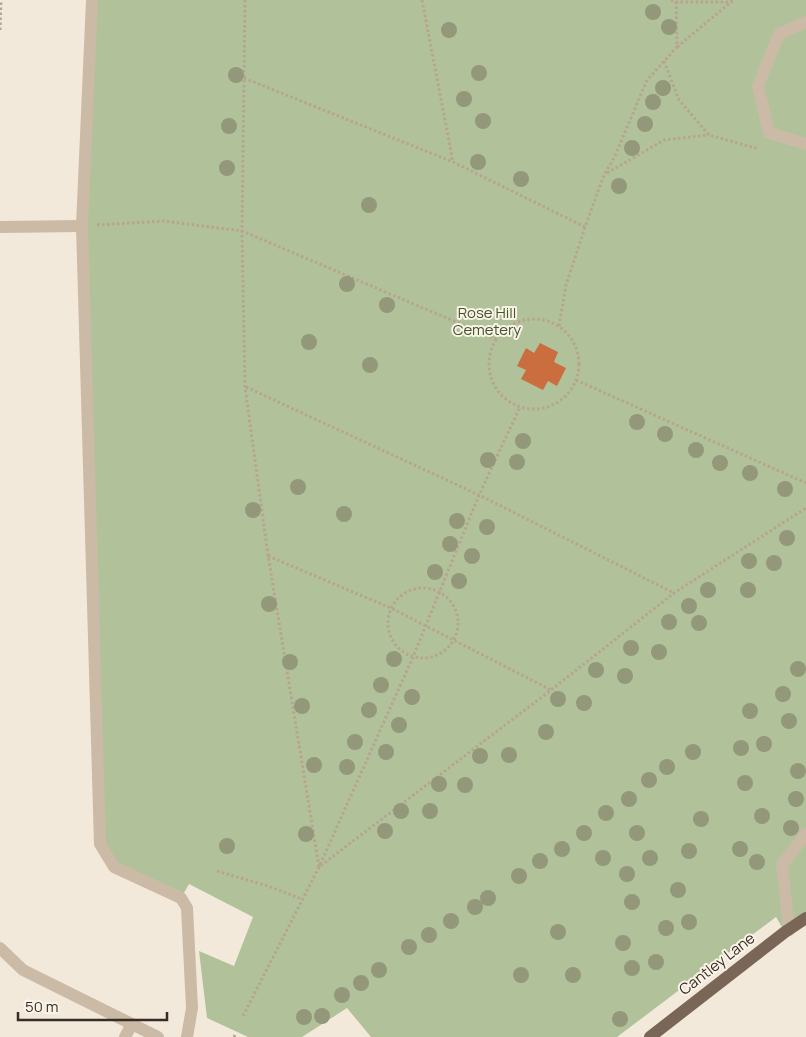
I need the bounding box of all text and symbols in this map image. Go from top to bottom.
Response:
park label: Rose Hill Cemetery [453,302,521,340]
street label: Cantley Lane [675,927,759,1000]
scale bar [18,990,166,1022]
text: 50 m [25,996,59,1017]

